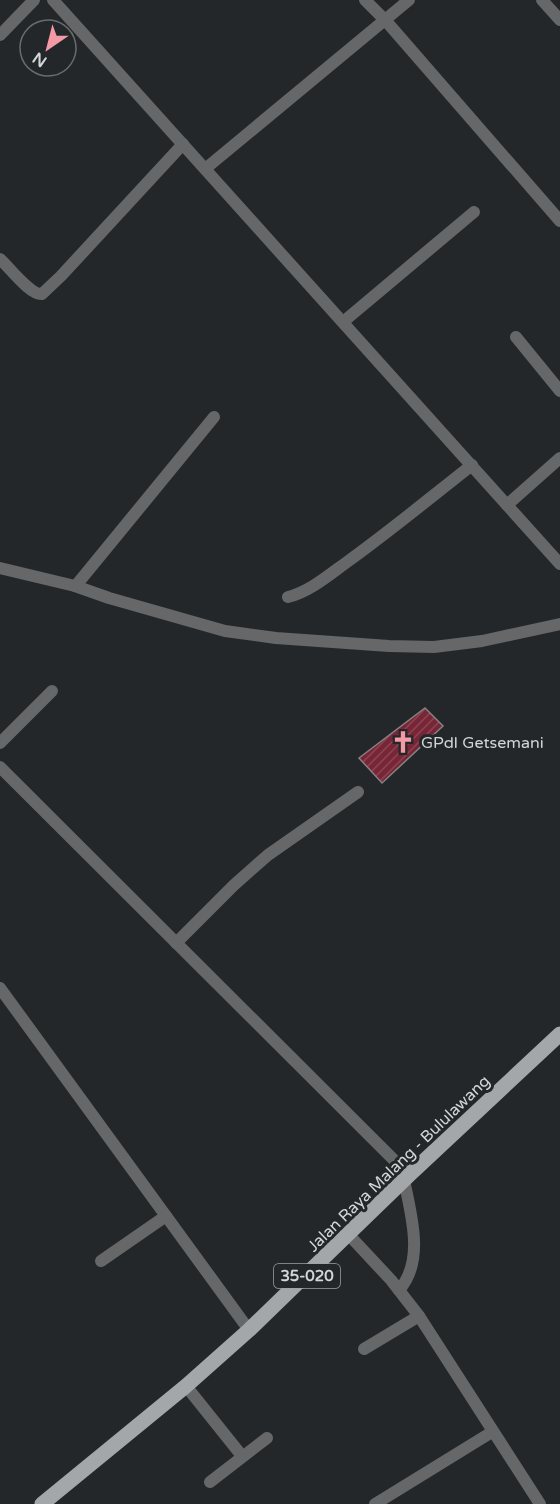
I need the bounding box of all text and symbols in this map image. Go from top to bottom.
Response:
north arrow [18,18,78,78]
text: N [29,48,51,71]
church icon: GPdI Getsemani [390,729,416,755]
place label: GPdI Getsemani [421,733,544,753]
street label: Jalan Raya Malang - Bululawang [303,1071,494,1256]
road number: 35-020 [274,1264,340,1288]

